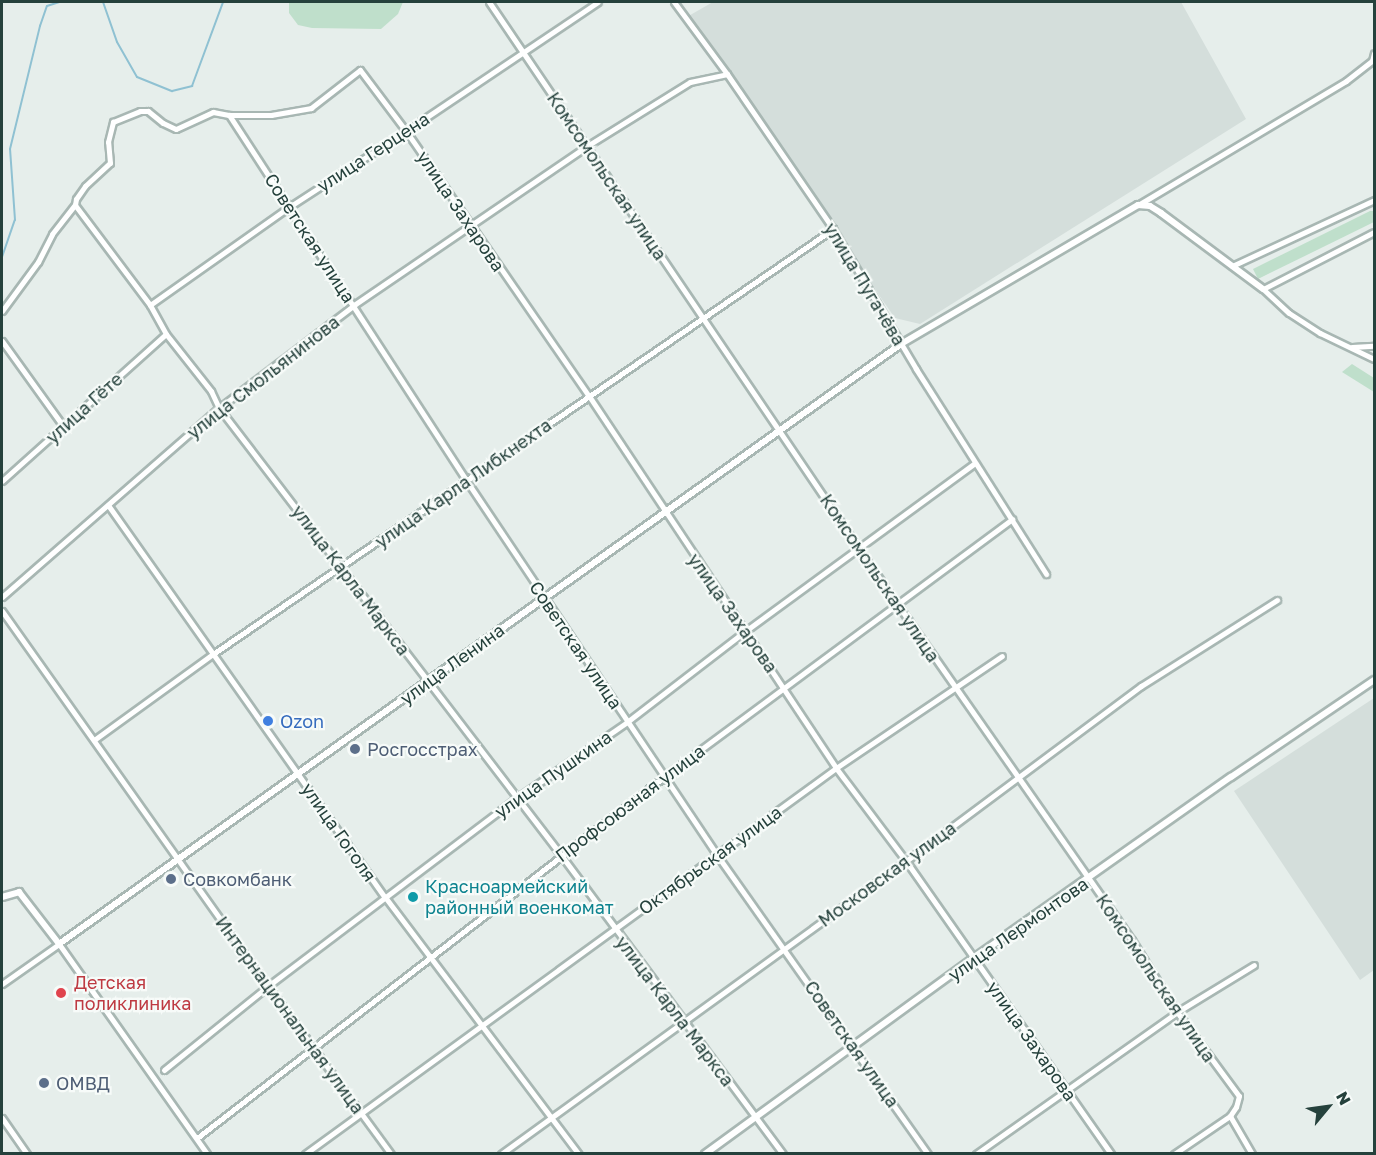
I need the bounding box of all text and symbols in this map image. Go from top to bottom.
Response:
street label: Комсомольская улица [543,88,671,264]
street label: улица Герцена [313,108,433,196]
street label: улица Захарова [413,147,509,275]
street label: Советская улица [260,169,360,307]
street label: улица Пугачёва [820,219,910,349]
street label: улица Смольянинова [183,311,343,443]
street label: улица Гёте [41,368,127,448]
street label: улица Карла Либкнехта [371,414,555,552]
street label: Комсомольская улица [816,490,944,666]
street label: улица Карла Маркса [287,501,415,659]
street label: улица Захарова [684,549,782,677]
street label: Советская улица [525,577,627,713]
street label: улица Ленина [396,619,508,709]
place label: Ozon [280,710,324,732]
marker: Ozon [261,714,275,728]
street label: улица Пушкина [490,726,616,822]
place label: Росгосстрах [367,738,478,760]
street label: Профсоюзная улица [551,740,709,866]
marker: Росгосстрах [348,742,362,756]
street label: улица Гоголя [297,778,381,886]
street label: Октябрьская улица [634,801,786,919]
street label: Московская улица [814,817,960,931]
place label: Совкомбанк [183,868,292,890]
marker: Совкомбанк [164,872,178,886]
street label: улица Лермонтова [944,873,1092,985]
place label: Красноармейский районный военкомат [425,876,614,918]
marker: Красноармейский районный военкомат [406,890,420,904]
street label: Комсомольская улица [1092,890,1220,1066]
street label: Интернациональная улица [211,912,369,1118]
street label: улица Карла Маркса [611,932,739,1090]
place label: Детская поликлиника [74,972,191,1014]
street label: Советская улица [800,976,904,1112]
street label: улица Захарова [983,977,1081,1105]
marker: Детская поликлиника [52,984,70,1002]
place label: ОМВД [56,1072,110,1094]
marker: ОМВД [37,1076,51,1090]
north arrow [1298,1077,1358,1137]
text: N [1332,1088,1355,1108]

